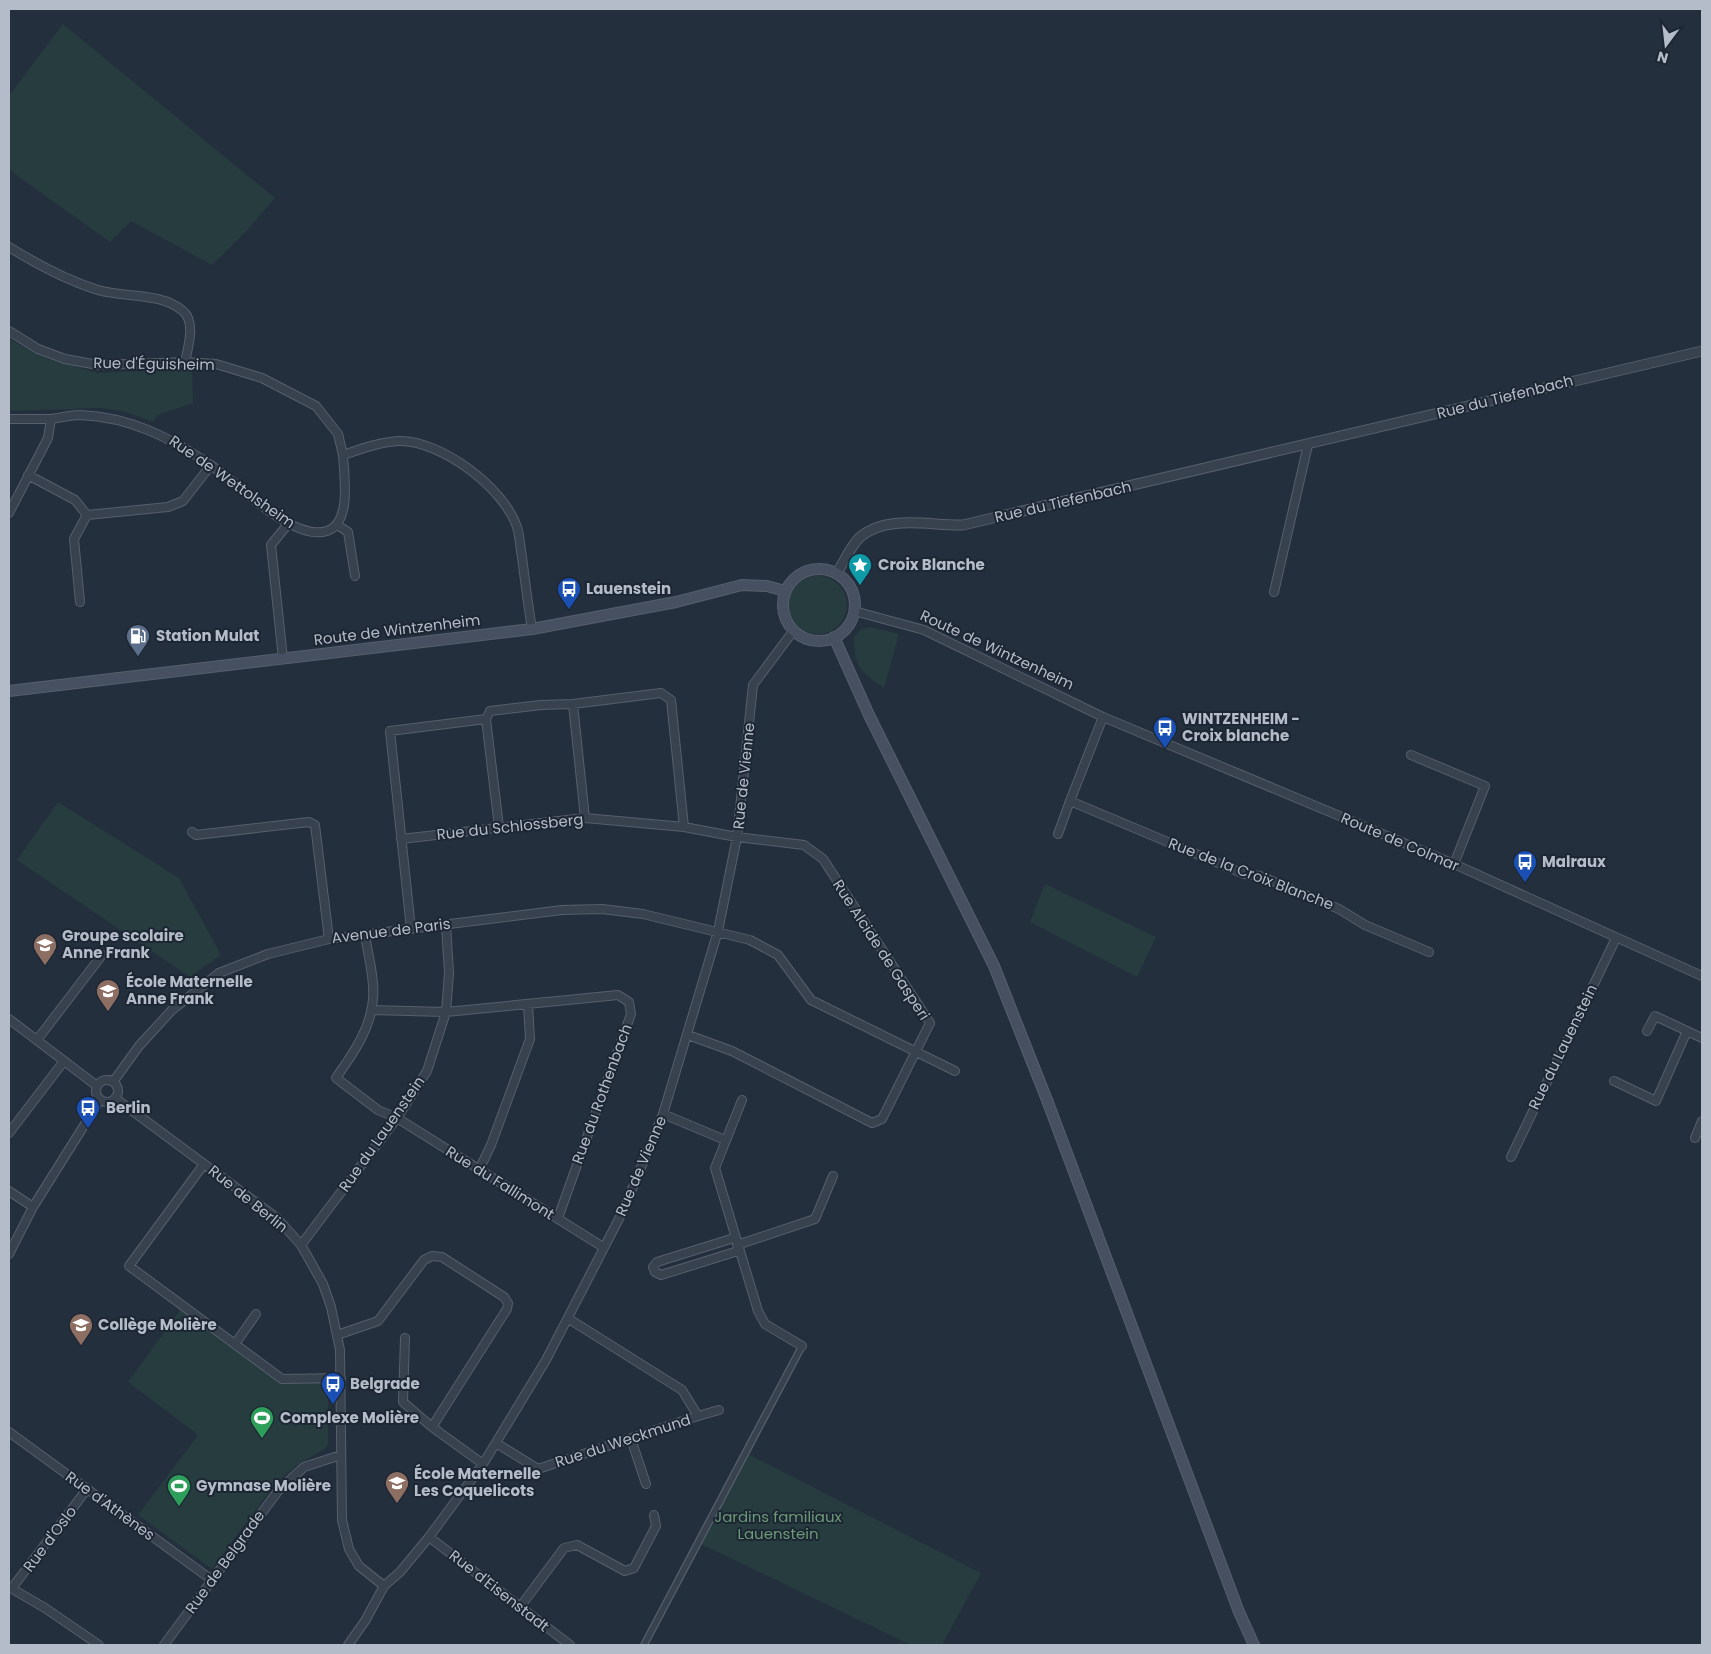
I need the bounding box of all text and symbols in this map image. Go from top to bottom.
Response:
north arrow [1641,20,1691,70]
text: N [1655,47,1670,69]
street label: Rue d'Éguisheim [93,352,215,375]
street label: Rue du Tiefenbach [1435,369,1575,424]
street label: Rue de Wettolsheim [165,430,300,533]
street label: Rue du Tiefenbach [992,476,1133,527]
place icon: Croix Blanche [847,552,873,586]
place label: Croix Blanche [878,554,985,575]
bus stop icon: Lauenstein [556,576,582,610]
place label: Lauenstein [586,578,671,599]
street label: Route de Wintzenheim [917,605,1078,694]
street label: Route de Wintzenheim [312,609,481,650]
fuel station icon: Station Mulat [125,623,151,657]
place label: Station Mulat [156,625,259,646]
place label: WINTZENHEIM - Croix blanche [1182,708,1300,746]
bus stop icon: WINTZENHEIM - Croix blanche [1152,715,1178,749]
street label: Rue de Vienne [727,722,760,830]
street label: Route de Colmar [1338,807,1463,876]
street label: Rue du Schlossberg [436,808,584,845]
street label: Rue de la Croix Blanche [1165,832,1337,915]
bus stop icon: Malraux [1512,849,1538,883]
place label: Malraux [1542,851,1606,872]
street label: Rue Alcide de Gasperi [828,875,935,1024]
street label: Avenue de Paris [330,913,452,948]
place label: Groupe scolaire Anne Frank [62,925,184,963]
school or university icon: Groupe scolaire Anne Frank [32,932,58,966]
place label: École Maternelle Anne Frank [126,971,253,1009]
school or university icon: École Maternelle Anne Frank [95,978,121,1012]
street label: Rue du Lauenstein [1523,981,1602,1113]
street label: Rue du Rothenbach [566,1021,637,1167]
street label: Rue du Lauenstein [334,1072,429,1196]
bus stop icon: Berlin [75,1095,101,1129]
place label: Berlin [106,1097,151,1118]
street label: Rue de Vienne [610,1112,671,1219]
street label: Rue du Fallimont [442,1141,559,1225]
street label: Rue de Berlin [204,1160,292,1237]
school or university icon: Collège Molière [68,1312,94,1346]
place label: Collège Molière [98,1314,217,1335]
bus stop icon: Belgrade [320,1371,346,1405]
place label: Belgrade [350,1373,420,1394]
sports icon: Complexe Molière [249,1405,275,1439]
place label: Complexe Molière [280,1407,419,1428]
street label: Rue du Weckmund [552,1409,693,1472]
place label: École Maternelle Les Coquelicots [414,1463,541,1501]
street label: Rue d'Athènes [61,1466,159,1545]
school or university icon: École Maternelle Les Coquelicots [384,1470,410,1504]
sports icon: Gymnase Molière [166,1473,192,1507]
place label: Gymnase Molière [196,1475,331,1496]
street label: Rue d'Oslo [18,1501,81,1576]
street label: Rue de Belgrade [180,1506,269,1618]
park label: Jardins familiaux Lauenstein [714,1506,842,1544]
street label: Rue d'Eisenstadt [445,1545,554,1636]

